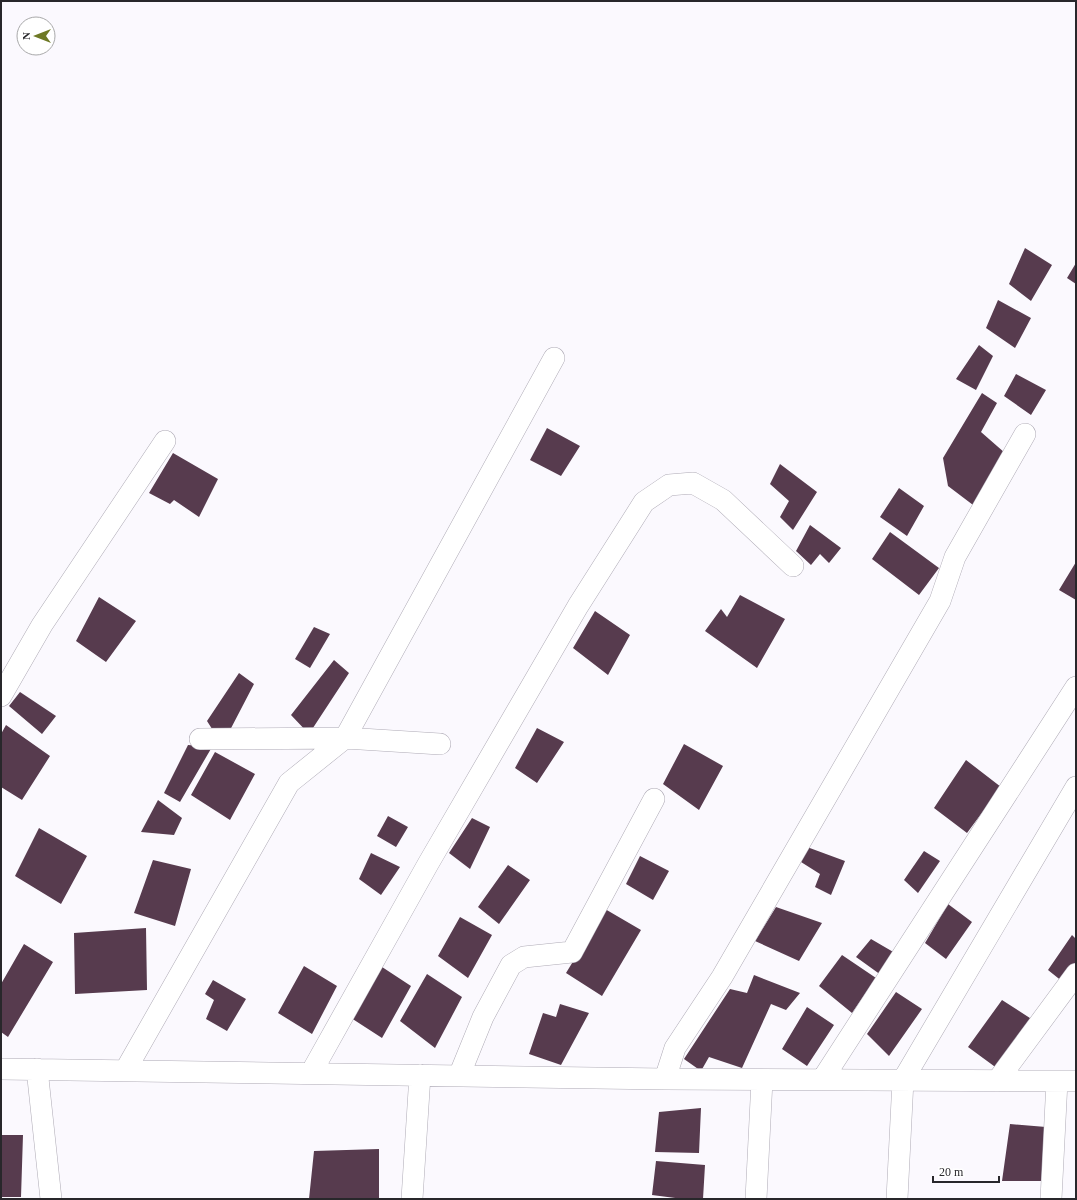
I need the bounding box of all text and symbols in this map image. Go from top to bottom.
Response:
north arrow [16,16,56,56]
text: N [20,32,32,40]
scale bar [933,1158,999,1184]
text: 20 m [939,1165,964,1179]

